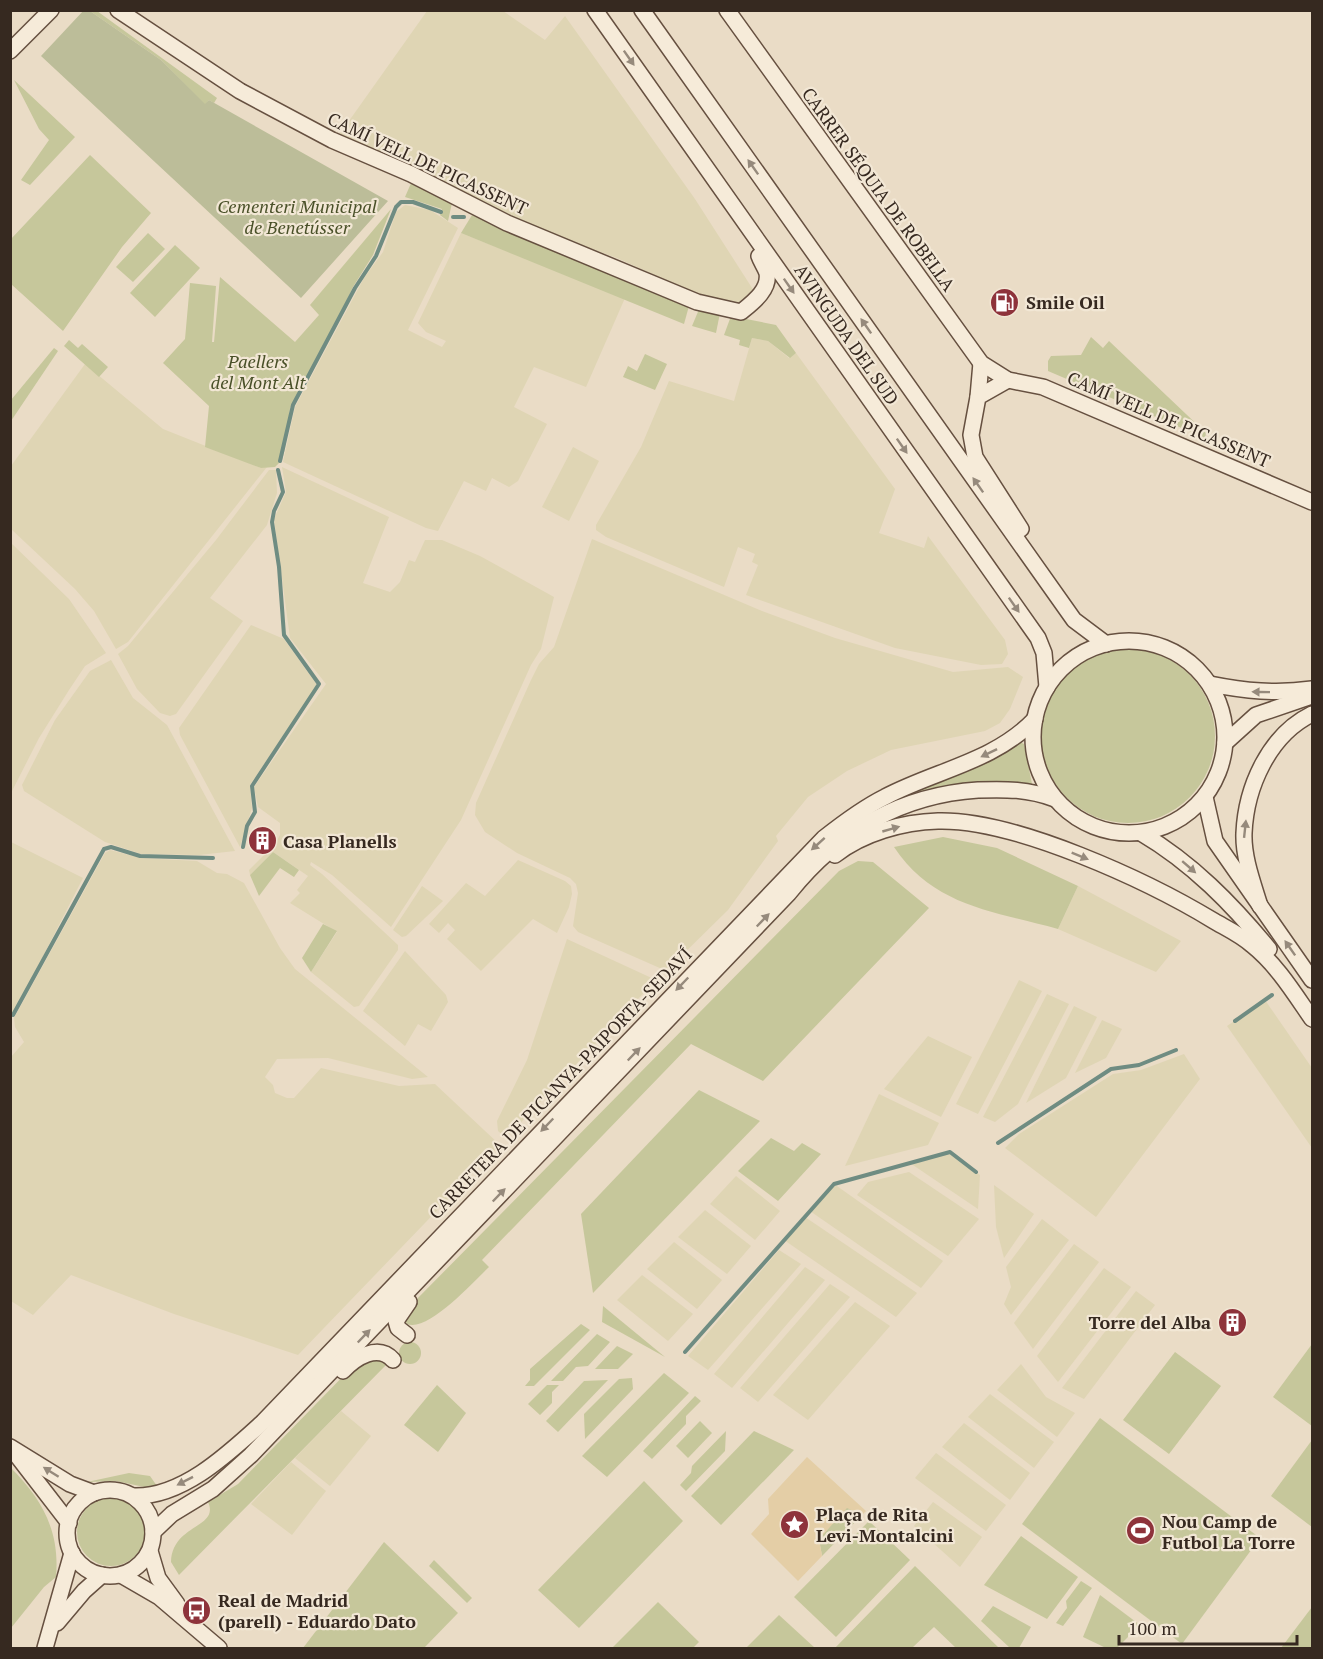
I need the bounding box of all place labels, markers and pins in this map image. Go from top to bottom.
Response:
fuel station icon: Smile Oil [989,286,1021,318]
place label: Smile Oil [1026,290,1105,314]
building icon: Casa Planells [246,825,278,857]
place label: Casa Planells [283,829,397,853]
building icon: Torre del Alba [1216,1306,1248,1338]
place label: Torre del Alba [1088,1310,1211,1334]
place label: Plaça de Rita Levi-Montalcini [816,1502,953,1547]
place icon: Plaça de Rita Levi-Montalcini [779,1508,811,1540]
place label: Nou Camp de Futbol La Torre [1162,1509,1295,1554]
sports icon: Nou Camp de Futbol La Torre [1125,1515,1157,1547]
place label: Real de Madrid (parell) - Eduardo Dato [218,1588,416,1633]
bus stop icon: Real de Madrid (parell) - Eduardo Dato [181,1594,213,1626]

